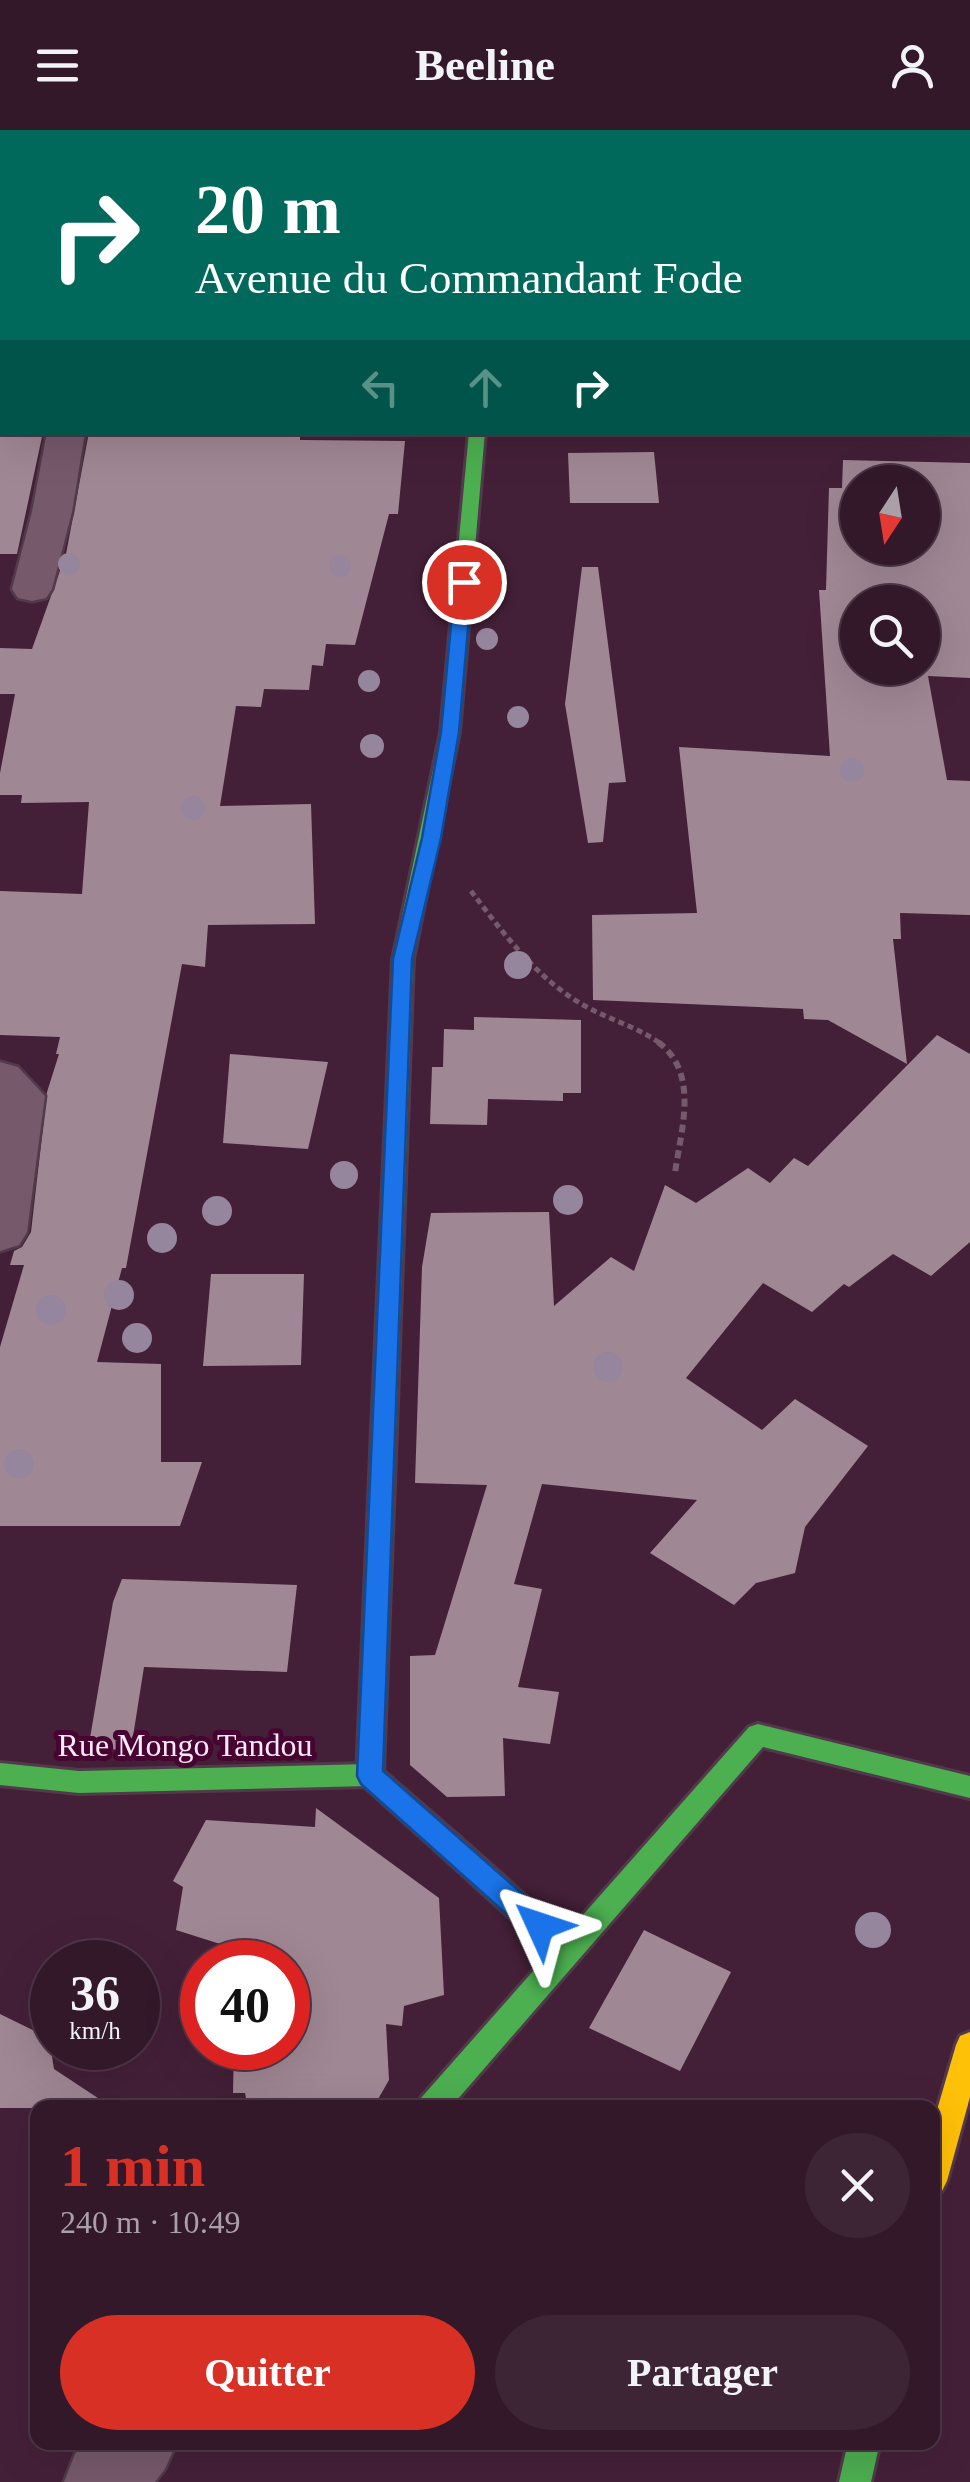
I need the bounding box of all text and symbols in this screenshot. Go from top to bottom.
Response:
icon: menu [30,38,85,93]
icon: person [885,38,940,93]
text: Beeline [415,40,555,90]
icon: right [30,170,160,300]
text: 20 m [195,171,341,248]
text: Avenue du Commandant Fode [195,253,743,303]
icon: left [353,360,408,415]
icon: ahead [458,360,513,415]
icon: right [563,360,618,415]
north arrow [840,465,940,565]
map controls [840,465,940,685]
pin [422,540,507,625]
icon: arrive [437,555,492,610]
button: search [840,585,940,685]
street label: Rue Mongo Tandou [58,1727,312,1763]
position arrow [488,1874,592,1978]
speed limit sign: 40 [180,1940,310,2070]
text: 36 [70,1965,120,2021]
text: km/h [69,2017,121,2044]
text: 1 min [60,2133,205,2199]
button: close [805,2133,910,2238]
text: 240 m · 10:49 [60,2204,240,2240]
button: Quitter [60,2315,475,2430]
button: Partager [495,2315,910,2430]

